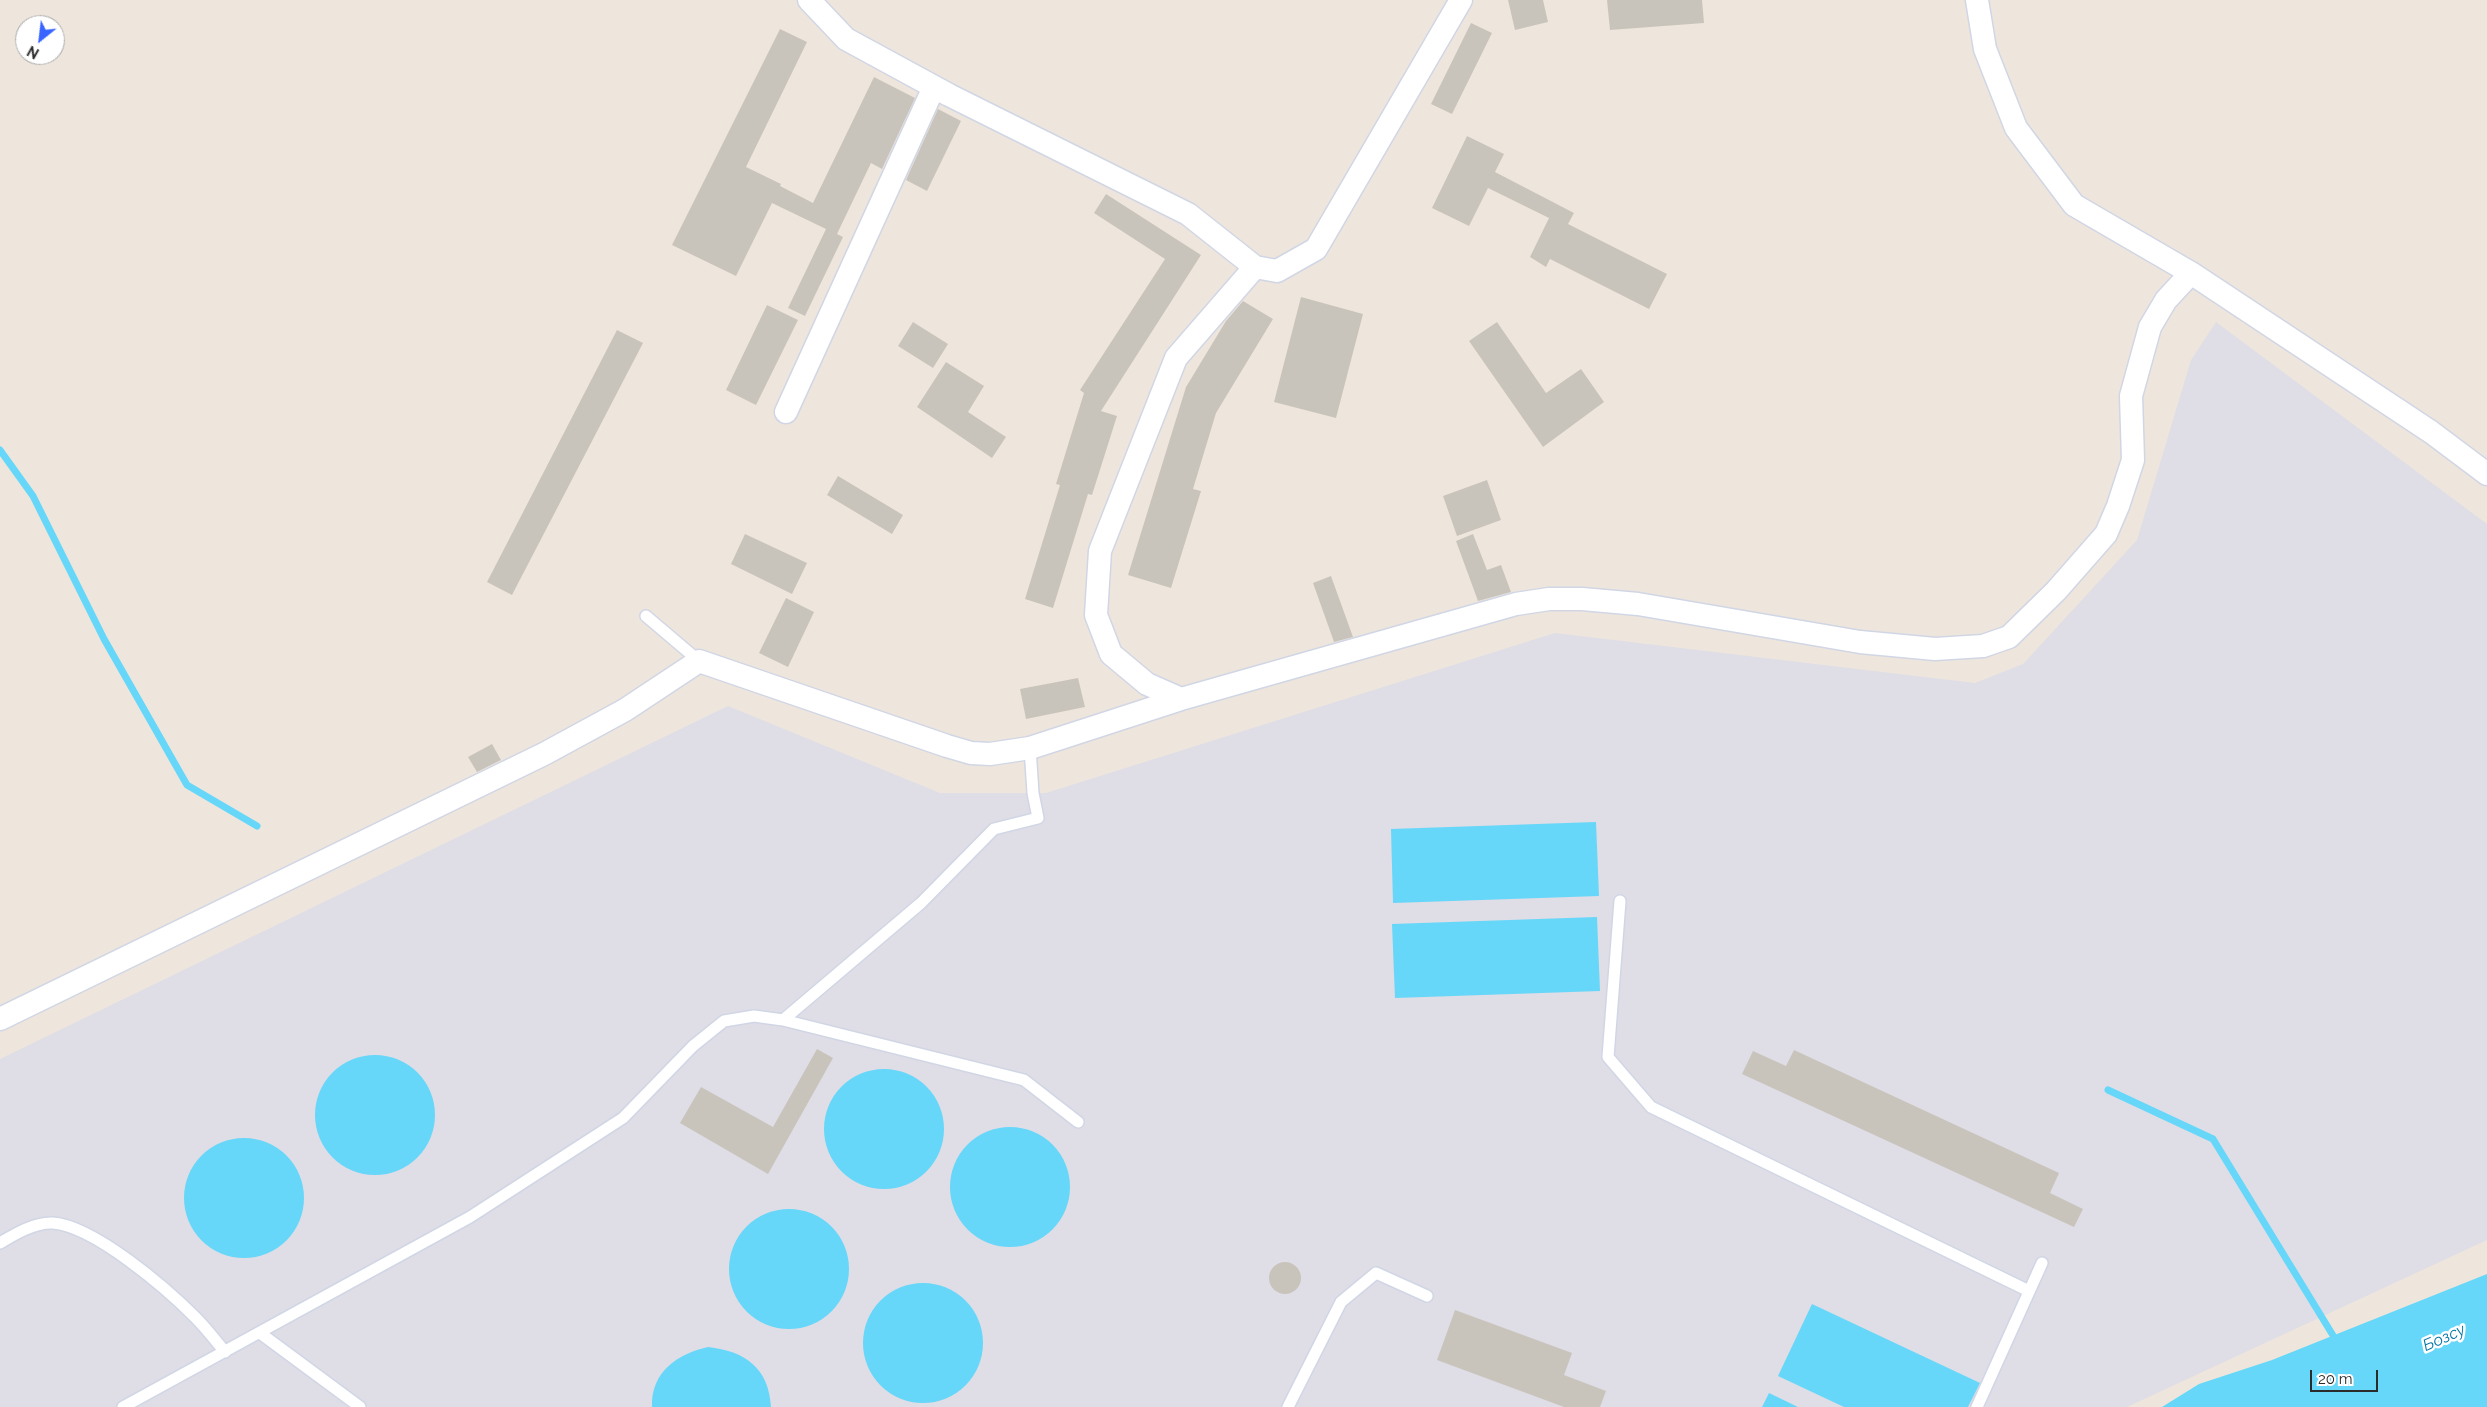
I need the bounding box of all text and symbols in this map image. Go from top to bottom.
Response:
north arrow [15,15,65,65]
text: N [25,43,42,62]
water label: Бозсу [2420,1320,2468,1356]
scale bar [2312,1360,2380,1392]
text: 20 m [2318,1370,2353,1388]

